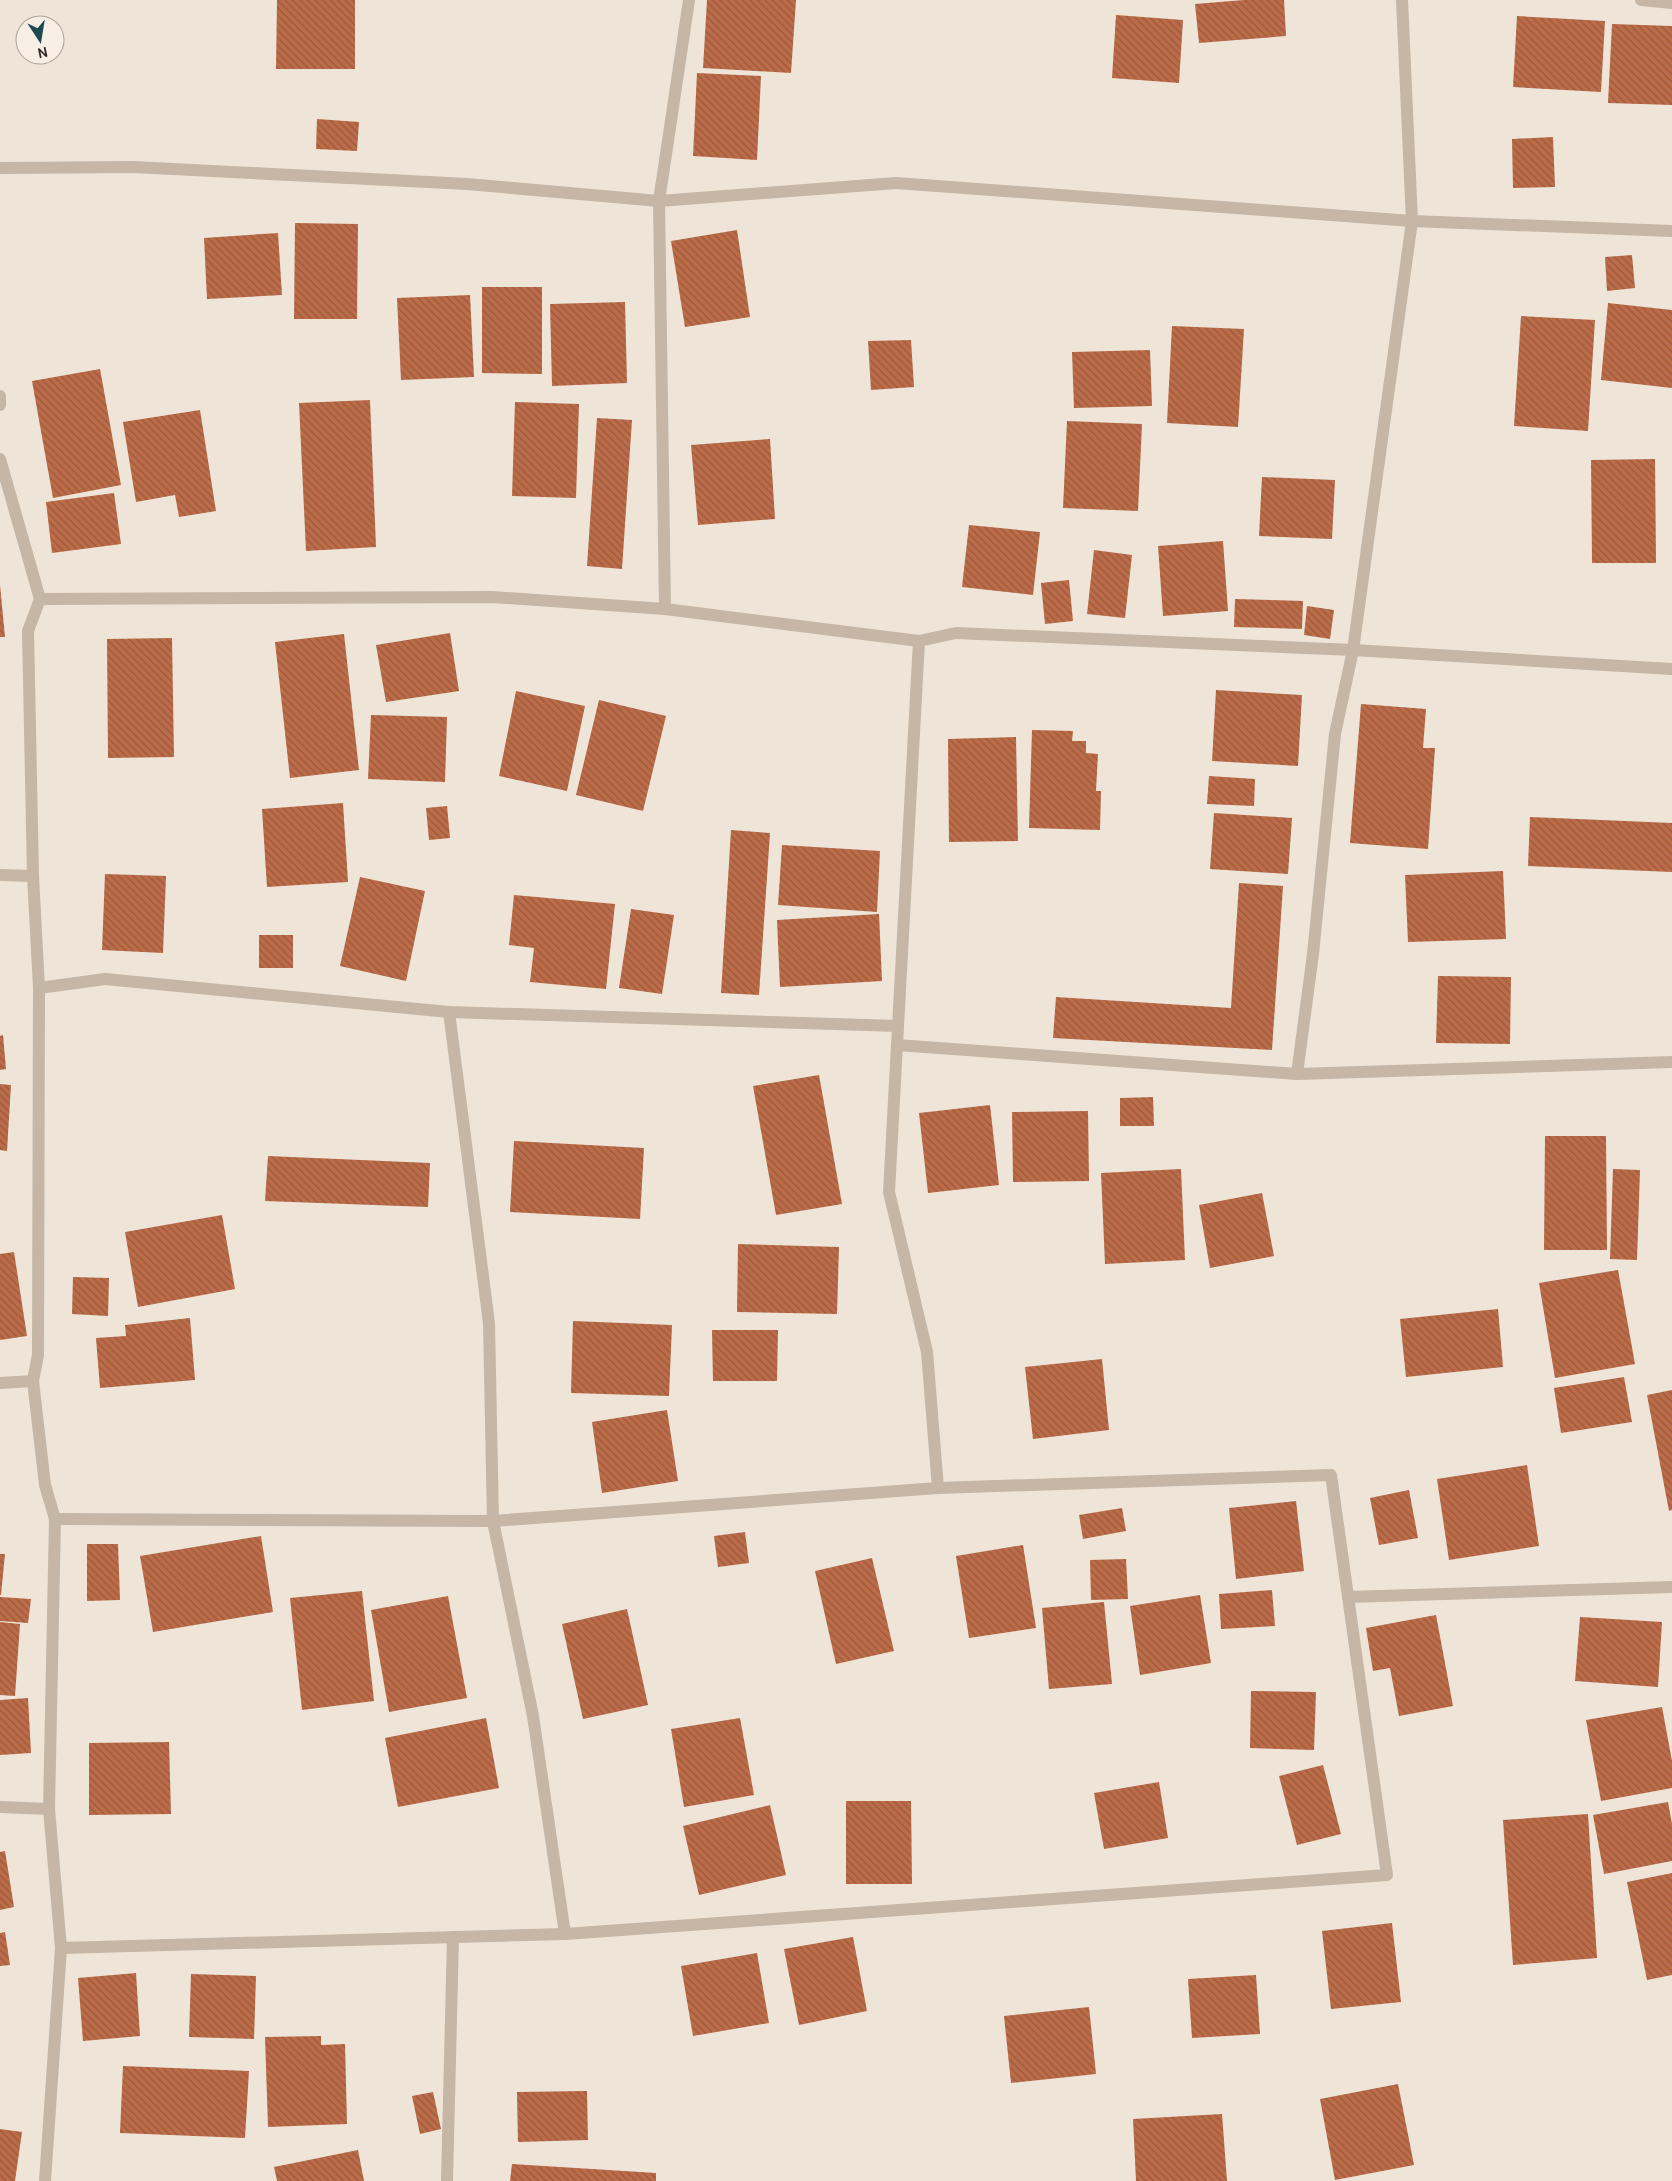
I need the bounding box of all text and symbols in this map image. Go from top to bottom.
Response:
north arrow [15,15,65,65]
text: N [36,43,49,63]

